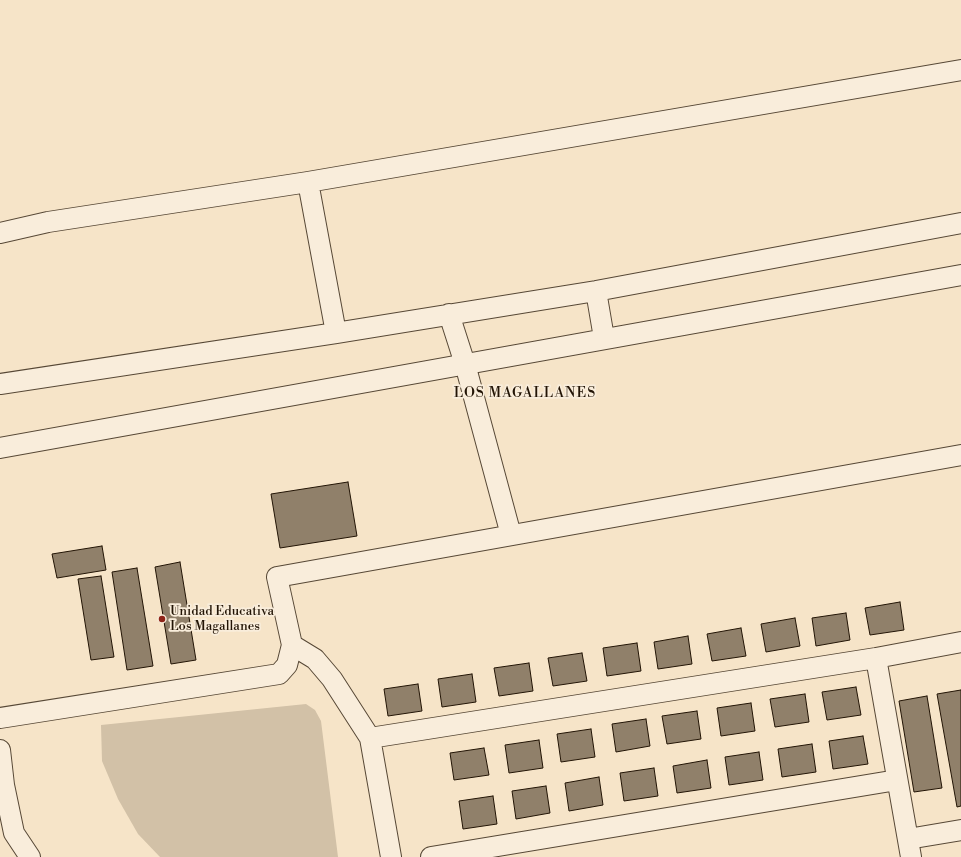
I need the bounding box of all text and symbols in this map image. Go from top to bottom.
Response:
district label: LOS MAGALLANES [454,386,596,402]
place label: Unidad Educativa Los Magallanes [170,604,274,635]
marker: Unidad Educativa Los Magallanes [157,614,167,624]

